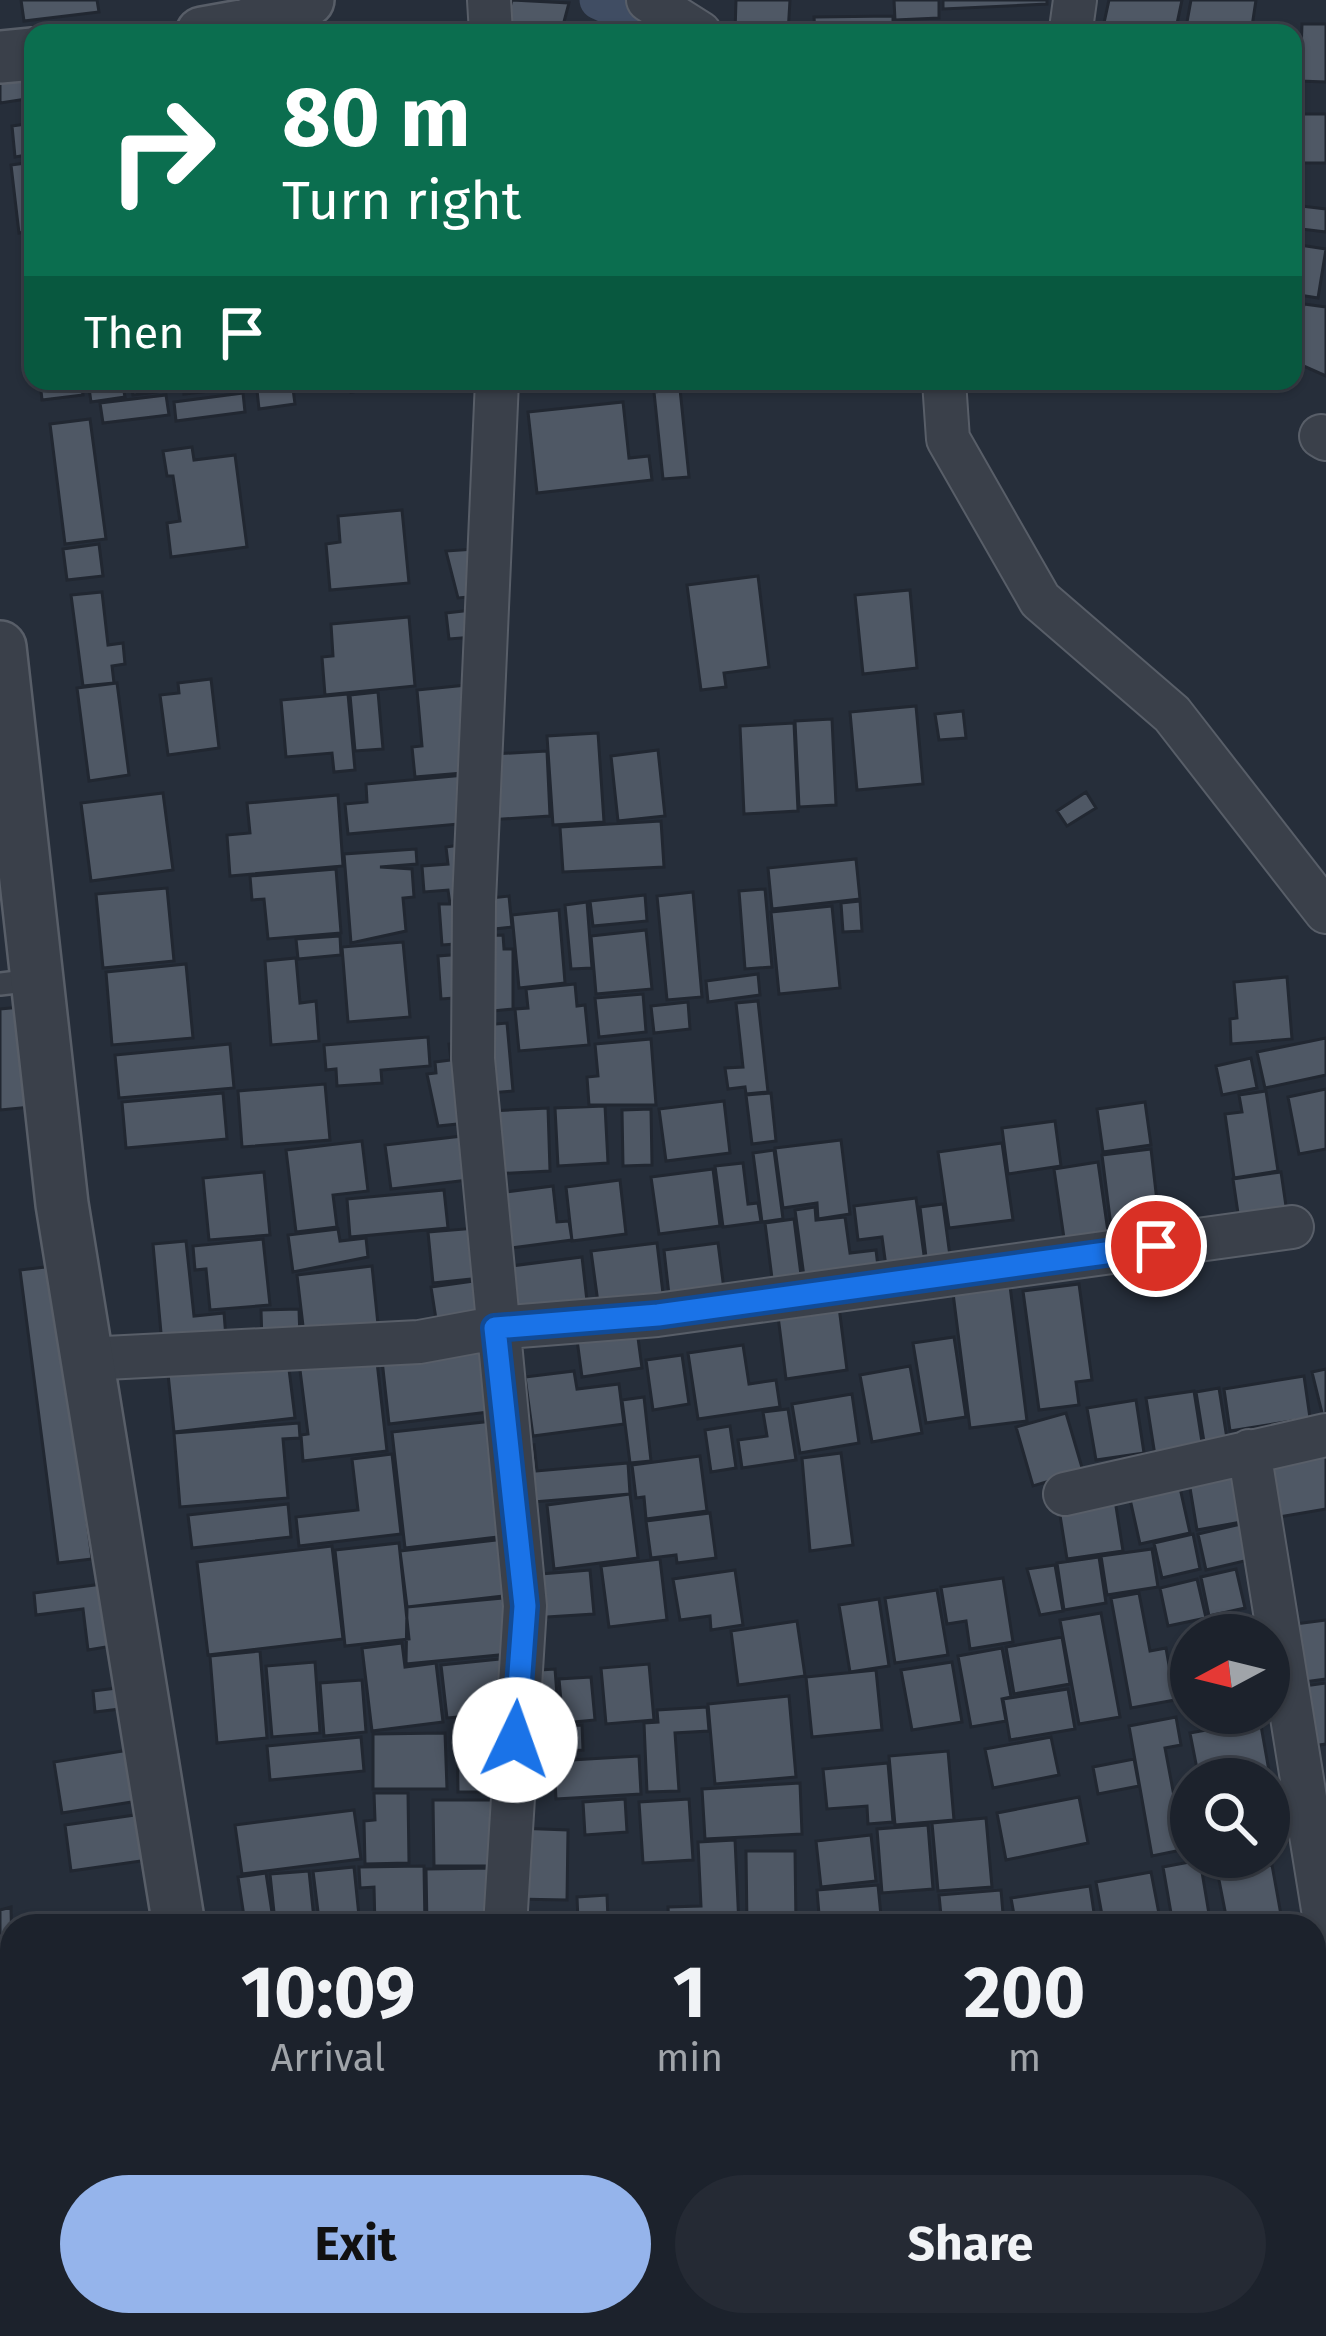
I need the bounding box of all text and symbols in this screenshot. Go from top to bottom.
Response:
text: 80 m [282,67,471,168]
icon: right [84,72,240,228]
text: Turn right [282,169,521,233]
icon: arrive [209,300,275,366]
text: Then [84,306,185,360]
pin [1105,1195,1207,1297]
icon: arrive [1123,1213,1189,1279]
north arrow [1170,1614,1290,1734]
map controls [1170,1614,1290,1878]
position arrow [452,1677,578,1803]
button: search [1170,1758,1290,1878]
text: 10:09 [241,1950,415,2036]
text: 1 [673,1950,706,2036]
text: 200 [964,1950,1085,2036]
text: Arrival [271,2035,385,2081]
text: min [656,2035,723,2081]
text: m [1008,2035,1041,2081]
button: Exit [60,2175,651,2313]
button: Share [675,2175,1266,2313]

